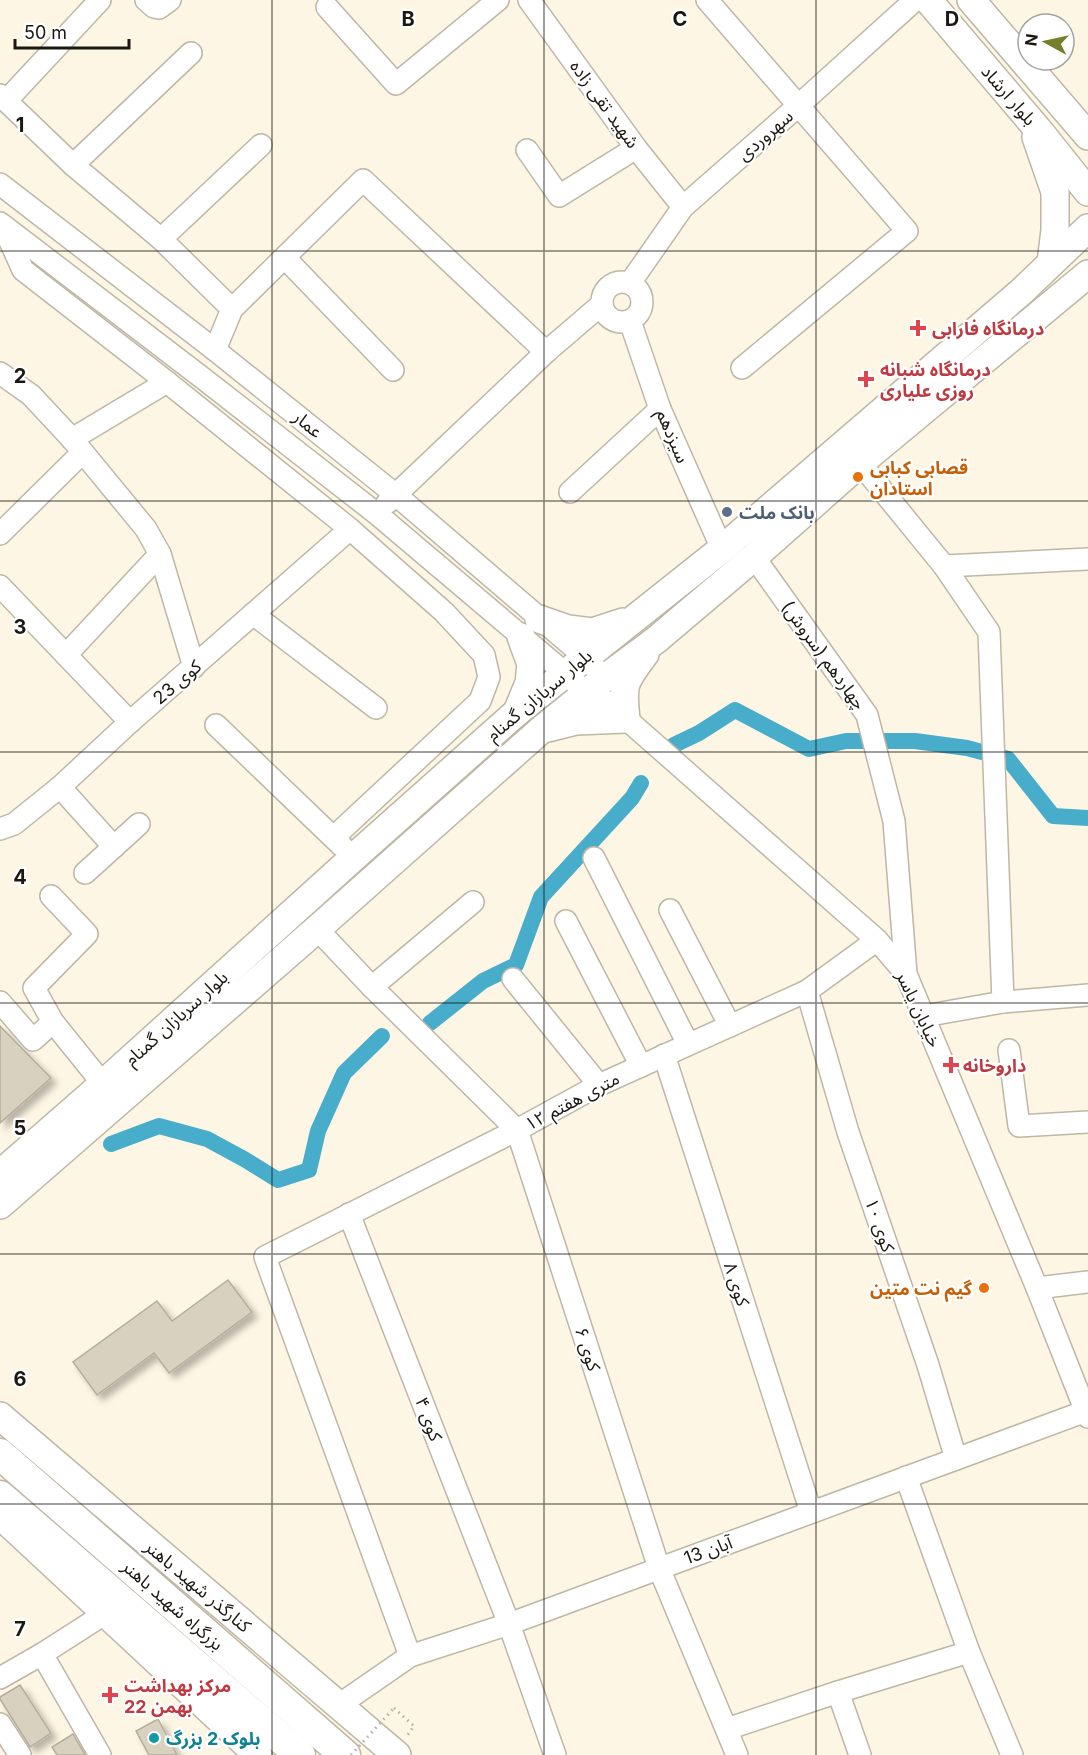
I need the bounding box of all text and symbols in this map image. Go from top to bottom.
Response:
text: B [401,7,415,31]
text: C [673,7,687,31]
text: D [945,7,959,31]
scale bar [15,12,129,50]
north arrow [1016,12,1076,72]
text: 50 m [24,22,67,43]
text: N [1020,32,1042,47]
street label: شهید تقی زاده [565,56,644,153]
street label: بلوار ارشاد [976,61,1041,130]
street label: سهروردی [733,105,798,166]
text: 1 [16,113,24,137]
place label: درمانگاه فارابی [932,318,1044,340]
marker: درمانگاه فارابی [909,319,927,337]
place label: درمانگاه شبانه روزی علیاری [880,359,991,402]
text: 2 [14,364,26,388]
marker: درمانگاه شبانه روزی علیاری [857,370,875,388]
street label: عمار [288,405,327,443]
street label: سیزدهم [650,406,694,467]
place label: قصابی کبابی استادان [870,457,968,499]
marker: قصابی کبابی استادان [851,470,865,484]
place label: بانک ملت [739,502,815,523]
marker: بانک ملت [720,505,734,519]
street label: چهاردهم (سروش) [775,597,870,715]
text: 3 [14,615,26,639]
street label: بلوار سربازان گمنام [482,645,599,748]
street label: کوی 23 [149,655,206,709]
text: 4 [13,865,27,889]
street label: بلوار سربازان گمنام [120,966,234,1073]
street label: خیابان یاسر [891,967,946,1051]
place label: داروخانه [963,1055,1026,1077]
marker: داروخانه [944,1058,958,1072]
street label: ۱۲ متری هفتم [521,1067,624,1137]
text: 5 [14,1116,26,1140]
street label: کوی ۱۰ [860,1195,899,1255]
street label: کوی ۸ [719,1259,754,1309]
place label: گیم نت متین [870,1278,973,1302]
marker: گیم نت متین [977,1281,991,1295]
street label: کوی ۶ [570,1324,605,1374]
text: 6 [14,1367,27,1391]
street label: کوی ۴ [410,1394,447,1445]
street label: 13 آبان [681,1531,736,1569]
street label: کنارگذر شهید باهنر [139,1535,256,1638]
street label: بزرگراه شهید باهنر [117,1555,228,1655]
text: 7 [14,1617,26,1641]
place label: مرکز بهداشت 22 بهمن [124,1675,231,1717]
marker: مرکز بهداشت 22 بهمن [101,1686,119,1704]
place label: بلوک 2 بزرگ [166,1728,260,1750]
marker: بلوک 2 بزرگ [147,1731,161,1745]

